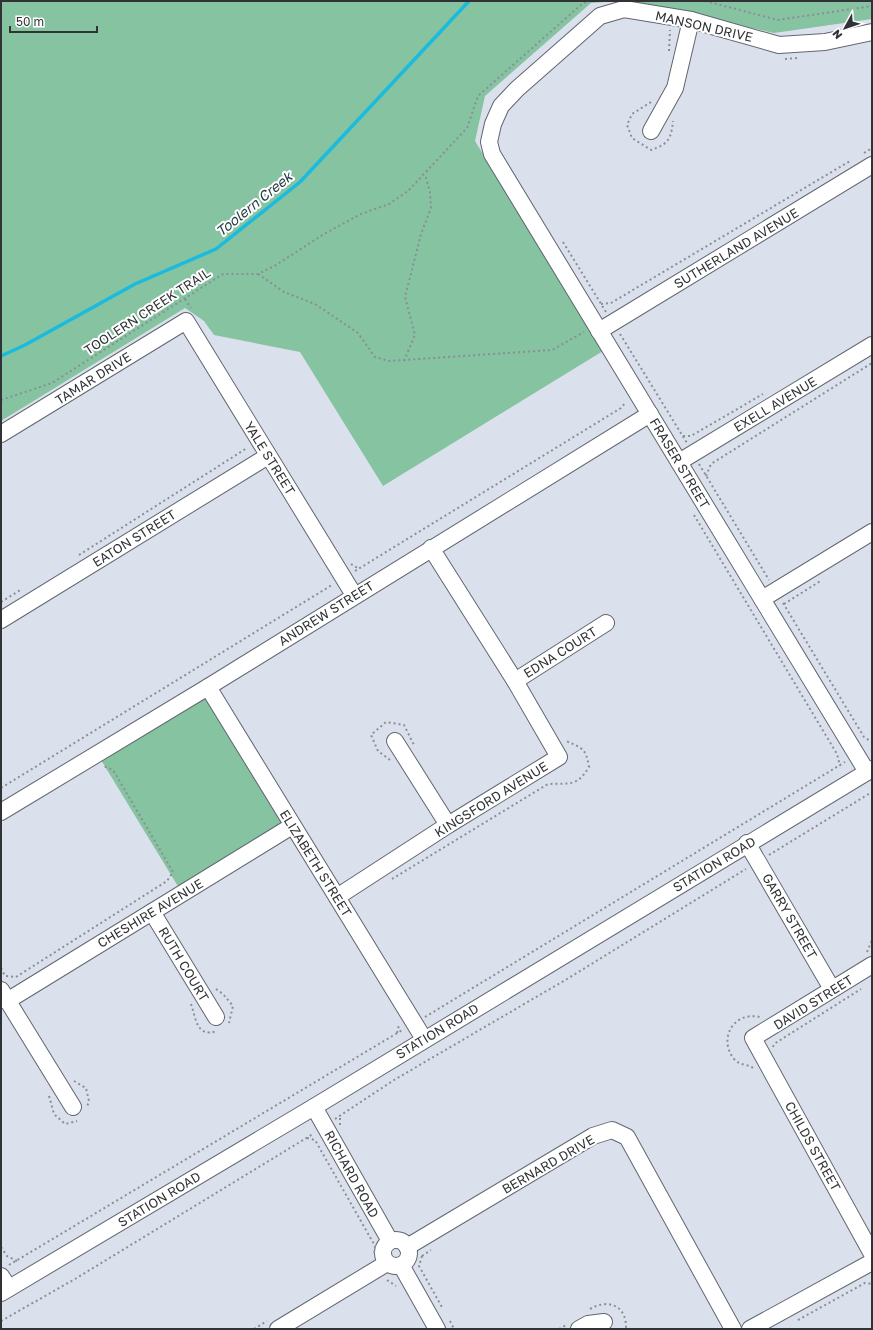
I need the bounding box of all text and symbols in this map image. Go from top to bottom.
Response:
street label: MANSON DRIVE [654,7,754,45]
scale bar [10,8,97,34]
north arrow [825,8,865,48]
text: 50 m [16,14,44,29]
text: N [829,27,845,42]
water label: Toolern Creek [212,166,297,240]
street label: SUTHERLAND AVENUE [671,204,801,292]
street label: TOOLERN CREEK TRAIL [81,264,214,358]
street label: TAMAR DRIVE [52,348,134,408]
street label: EXELL AVENUE [731,373,819,435]
street label: FRASER STREET [647,415,713,511]
street label: YALE STREET [241,418,299,498]
street label: EATON STREET [89,506,179,570]
street label: ANDREW STREET [275,577,377,649]
street label: EDNA COURT [520,623,600,681]
street label: KINGSFORD AVENUE [431,758,551,840]
street label: ELIZABETH STREET [277,807,355,919]
street label: STATION ROAD [670,833,758,895]
street label: GARRY STREET [759,871,821,961]
street label: CHESHIRE AVENUE [94,875,206,951]
street label: RUTH COURT [155,924,213,1004]
street label: DAVID STREET [770,971,856,1033]
street label: STATION ROAD [393,1000,481,1062]
street label: CHILDS STREET [782,1098,844,1194]
street label: RICHARD ROAD [321,1127,383,1221]
street label: BERNARD DRIVE [499,1131,597,1197]
street label: STATION ROAD [115,1168,203,1230]

